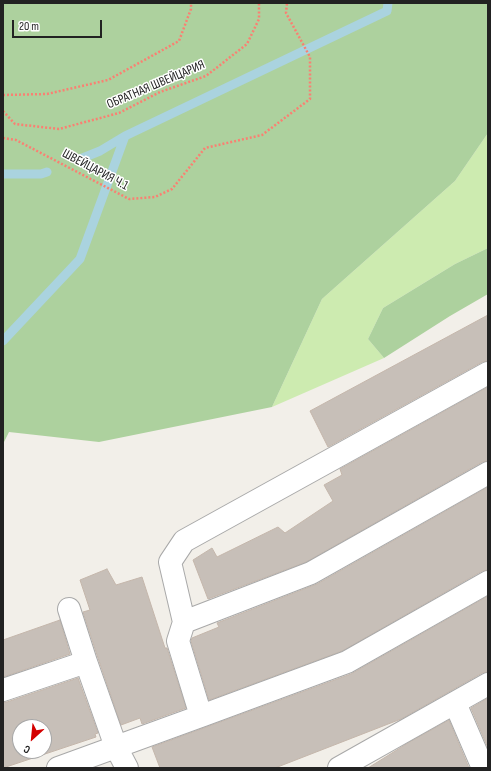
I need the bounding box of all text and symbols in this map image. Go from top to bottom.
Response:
scale bar [14,12,104,38]
text: 20 m [19,19,39,34]
street label: ОБРАТНАЯ ШВЕЙЦАРИЯ [105,57,207,113]
street label: ШВЕЙЦАРИЯ Ч.1 [59,146,131,194]
north arrow [12,719,52,759]
text: С [21,742,32,756]

